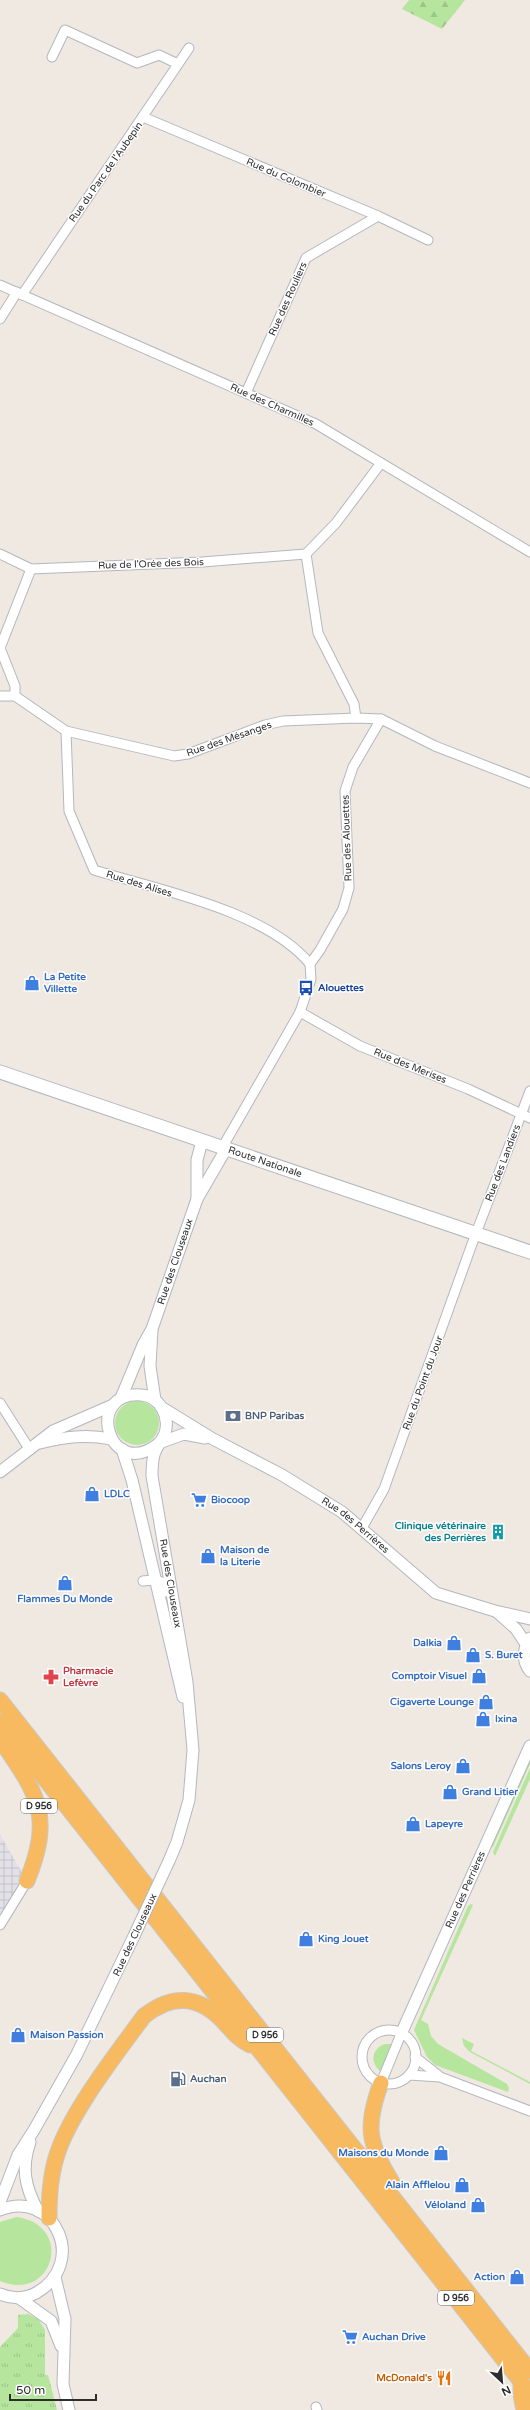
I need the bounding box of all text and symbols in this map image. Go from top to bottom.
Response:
street label: Rue du Parc de l'Aubepin [67,120,145,224]
street label: Rue du Colombier [244,156,328,200]
street label: Rue des Rouliers [266,260,310,338]
street label: Rue des Charmilles [228,381,316,429]
street label: Rue de l'Orée des Bois [98,556,204,572]
street label: Rue des Mésanges [185,719,273,759]
street label: Rue des Alouettes [339,794,355,881]
street label: Rue des Alises [104,868,174,900]
place label: La Petite Villette [44,971,86,995]
shop icon: La Petite Villette [23,974,41,992]
bus stop icon: Alouettes [297,979,315,997]
place label: Alouettes [318,982,364,994]
street label: Rue des Merises [372,1046,448,1086]
street label: Rue des Landiers [483,1123,523,1203]
street label: Route Nationale [227,1144,304,1180]
street label: Rue des Clouseaux [155,1217,196,1306]
street label: Rue du Point du Jour [400,1334,446,1432]
bank icon: BNP Paribas [224,1407,242,1425]
place label: BNP Paribas [245,1410,305,1422]
shop icon: LDLC [83,1485,101,1503]
place label: LDLC [104,1488,130,1500]
supermarket icon: Biocoop [190,1491,208,1509]
place label: Biocoop [211,1494,251,1506]
street label: Rue des Perrières [319,1495,392,1556]
place label: Clinique vétérinaire des Perrières [395,1520,486,1544]
building icon: Clinique vétérinaire des Perrières [489,1523,507,1541]
street label: Rue des Clouseaux [157,1538,184,1629]
place label: Maison de la Literie [220,1544,270,1568]
shop icon: Maison de la Literie [199,1547,217,1565]
shop icon: Flammes Du Monde [56,1574,74,1592]
place label: Flammes Du Monde [17,1593,113,1605]
shop icon: Dalkia [445,1634,463,1652]
place label: Dalkia [413,1637,442,1649]
shop icon: S. Buret [464,1646,482,1664]
place label: S. Buret [485,1649,523,1661]
place label: Pharmacie Lefèvre [63,1665,114,1689]
shop icon: Comptoir Visuel [470,1667,488,1685]
pharmacy icon: Pharmacie Lefèvre [42,1668,60,1686]
place label: Comptoir Visuel [392,1670,467,1682]
shop icon: Cigaverte Lounge [477,1693,495,1711]
place label: Cigaverte Lounge [390,1696,474,1708]
shop icon: Ixina [474,1710,492,1728]
place label: Ixina [495,1713,518,1725]
shop icon: Salons Leroy [454,1757,472,1775]
place label: Salons Leroy [391,1760,452,1772]
shop icon: Grand Litier [441,1783,459,1801]
place label: Grand Litier [462,1786,518,1798]
road number: D 956 [21,1799,57,1813]
shop icon: Lapeyre [404,1815,422,1833]
place label: Lapeyre [425,1818,463,1830]
street label: Rue des Perrières [443,1849,488,1930]
street label: Rue des Clouseaux [111,1892,159,1978]
shop icon: King Jouet [297,1930,315,1948]
place label: King Jouet [318,1933,369,1945]
shop icon: Maison Passion [9,2026,27,2044]
road number: D 956 [247,2028,283,2042]
place label: Maison Passion [30,2029,104,2041]
fuel station icon: Auchan [169,2070,187,2088]
place label: Auchan [190,2073,227,2085]
shop icon: Maisons du Monde [432,2144,450,2162]
place label: Maisons du Monde [338,2147,429,2159]
shop icon: Alain Afflelou [453,2176,471,2194]
place label: Alain Afflelou [385,2179,450,2191]
shop icon: Véloland [469,2196,487,2214]
place label: Véloland [425,2199,466,2211]
shop icon: Action [508,2268,526,2286]
place label: Action [474,2271,505,2283]
road number: D 956 [438,2291,474,2305]
supermarket icon: Auchan Drive [341,2328,359,2346]
place label: Auchan Drive [362,2331,426,2343]
north arrow [482,2362,522,2402]
restaurant icon: McDonald's [435,2369,453,2387]
place label: McDonald's [376,2372,432,2384]
scale bar [10,2376,96,2402]
text: 50 m [16,2383,45,2397]
text: N [499,2383,513,2398]

